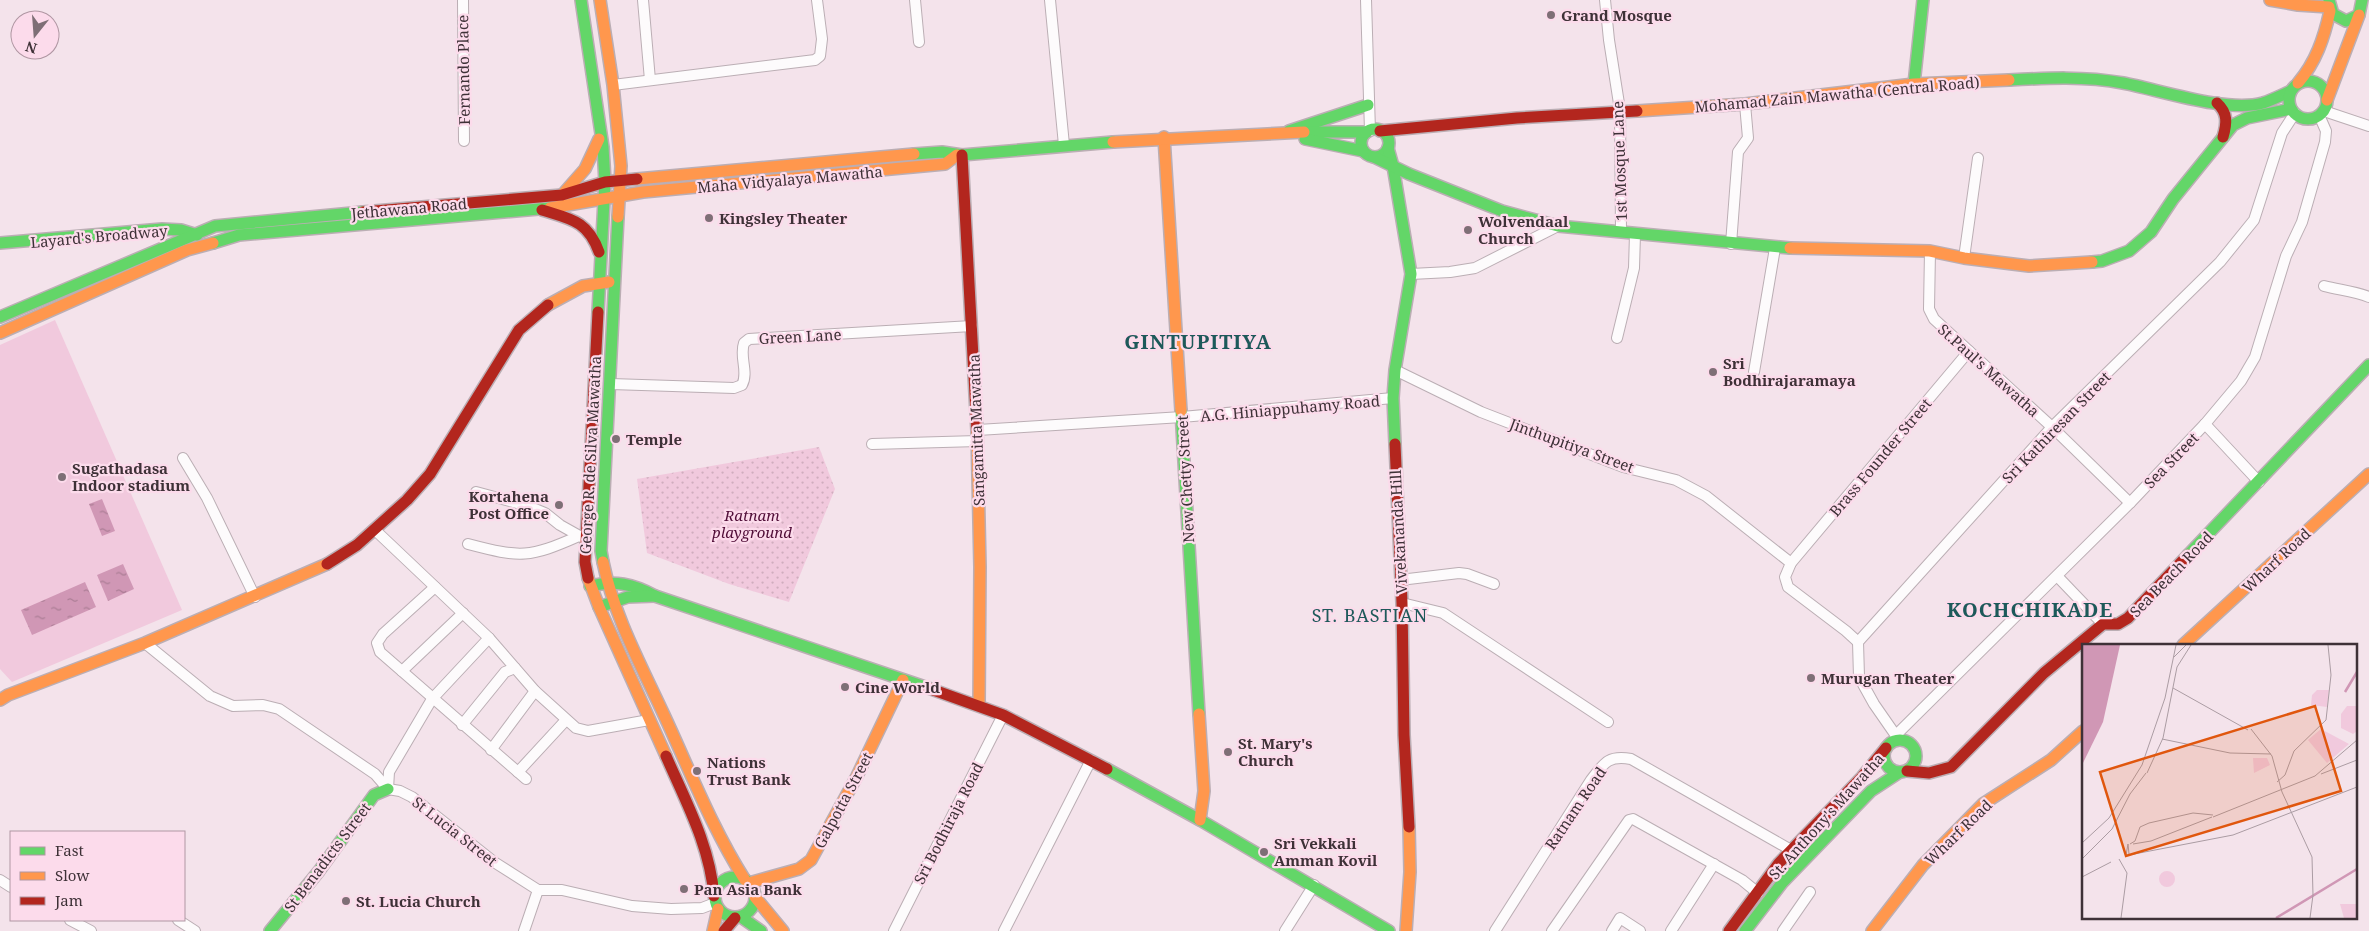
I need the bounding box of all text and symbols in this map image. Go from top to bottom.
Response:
place label: Grand Mosque [1561,5,1672,25]
marker: Grand Mosque [1545,9,1557,21]
north arrow [10,10,60,60]
street label: Fernando Place [452,15,474,125]
text: N [23,37,39,59]
street label: Mohamad Zain Mawatha (Central Road) [1694,72,1980,116]
street label: 1st Mosque Lane [1607,101,1631,221]
street label: Maha Vidyalaya Mawatha [696,161,884,197]
street label: Jethawana Road [349,193,468,223]
place label: Kingsley Theater [719,208,847,228]
place label: Wolvendaal Church [1478,211,1569,248]
marker: Kingsley Theater [703,212,715,224]
street label: Layard's Broadway [30,220,169,252]
marker: Wolvendaal Church [1462,224,1474,236]
street label: St.Paul's Mawatha [1934,319,2044,421]
street label: Green Lane [758,324,842,348]
district label: GINTUPITIYA [1124,328,1272,355]
place label: Sri Bodhirajaramaya [1723,353,1856,390]
street label: Sangamitta Mawatha [963,354,989,506]
street label: George R. de Silva Mawatha [575,355,605,555]
marker: Sri Bodhirajaramaya [1707,366,1719,378]
street label: Sri Kathiresan Street [1997,367,2115,487]
street label: A.G. Hiniappuhamy Road [1199,390,1381,426]
street label: Brass Founder Street [1825,394,1935,520]
street label: Jinthupitiya Street [1506,413,1637,477]
street label: New Chetty Street [1172,415,1198,543]
street label: Sea Street [2139,428,2203,492]
place label: Temple [626,429,682,449]
marker: Temple [610,433,622,445]
place label: Sugathadasa Indoor stadium [72,458,190,495]
street label: Vivekananda Hill [1385,469,1411,595]
marker: Sugathadasa Indoor stadium [56,471,68,483]
place label: Kortahena Post Office [469,486,549,523]
marker: Kortahena Post Office [553,499,565,511]
park label: Ratnam playground [711,505,792,542]
street label: Wharf Road [2238,523,2314,597]
street label: Sea Beach Road [2125,527,2217,621]
district label: KOCHCHIKADE [1947,596,2113,623]
district label: ST. BASTIAN [1312,603,1428,627]
inset map [2082,644,2356,918]
place label: Murugan Theater [1821,668,1954,688]
marker: Murugan Theater [1805,672,1817,684]
place label: Cine World [855,677,940,697]
marker: Cine World [839,681,851,693]
place label: St. Mary's Church [1238,733,1312,770]
marker: St. Mary's Church [1222,746,1234,758]
street label: Galpotta Street [809,748,877,852]
street label: St. Anthony's Mawatha [1764,748,1888,884]
place label: Nations Trust Bank [707,752,791,789]
street label: Sri Bodhiraja Road [909,759,987,887]
street label: Ratnam Road [1540,763,1610,853]
marker: Nations Trust Bank [691,765,703,777]
street label: St Lucia Street [408,792,502,870]
street label: Wharf Road [1920,795,1996,869]
street label: St Benadicts Street [279,798,375,916]
legend [10,831,185,921]
place label: Sri Vekkali Amman Kovil [1274,833,1378,870]
text: Fast [55,840,84,860]
marker: Sri Vekkali Amman Kovil [1258,846,1270,858]
text: Slow [55,865,89,885]
place label: Pan Asia Bank [694,879,802,899]
marker: Pan Asia Bank [678,883,690,895]
text: Jam [54,890,83,910]
place label: St. Lucia Church [356,891,481,911]
marker: St. Lucia Church [340,895,352,907]

